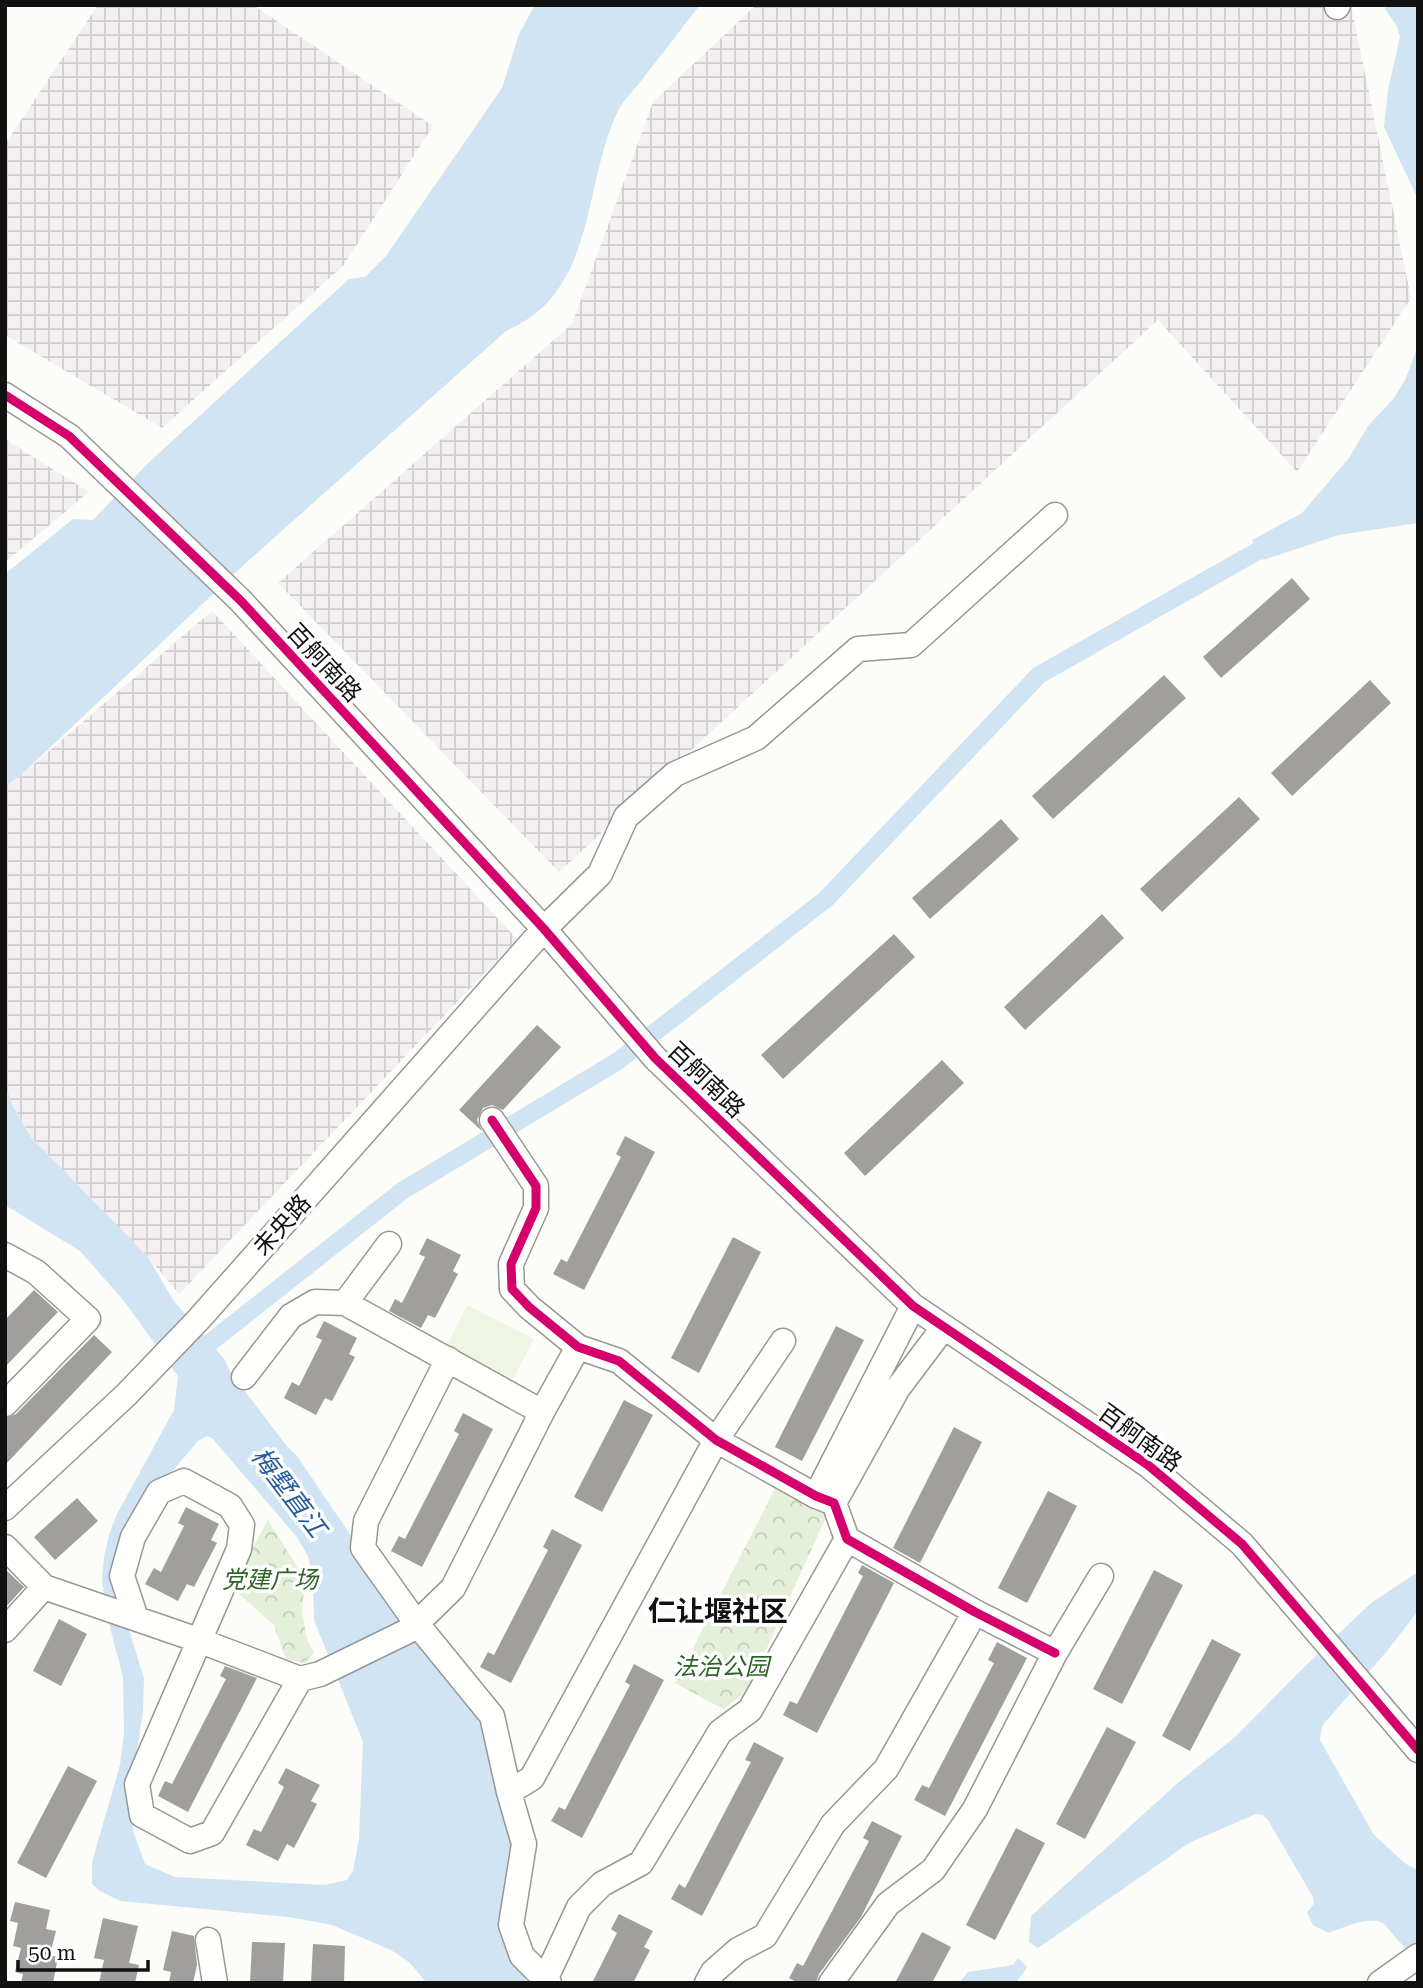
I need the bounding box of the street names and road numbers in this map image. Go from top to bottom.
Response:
street label: 百舸南路 [281,618,367,708]
street label: 百舸南路 [662,1037,750,1123]
street label: 未央路 [248,1189,316,1261]
street label: 百舸南路 [1093,1398,1187,1478]

